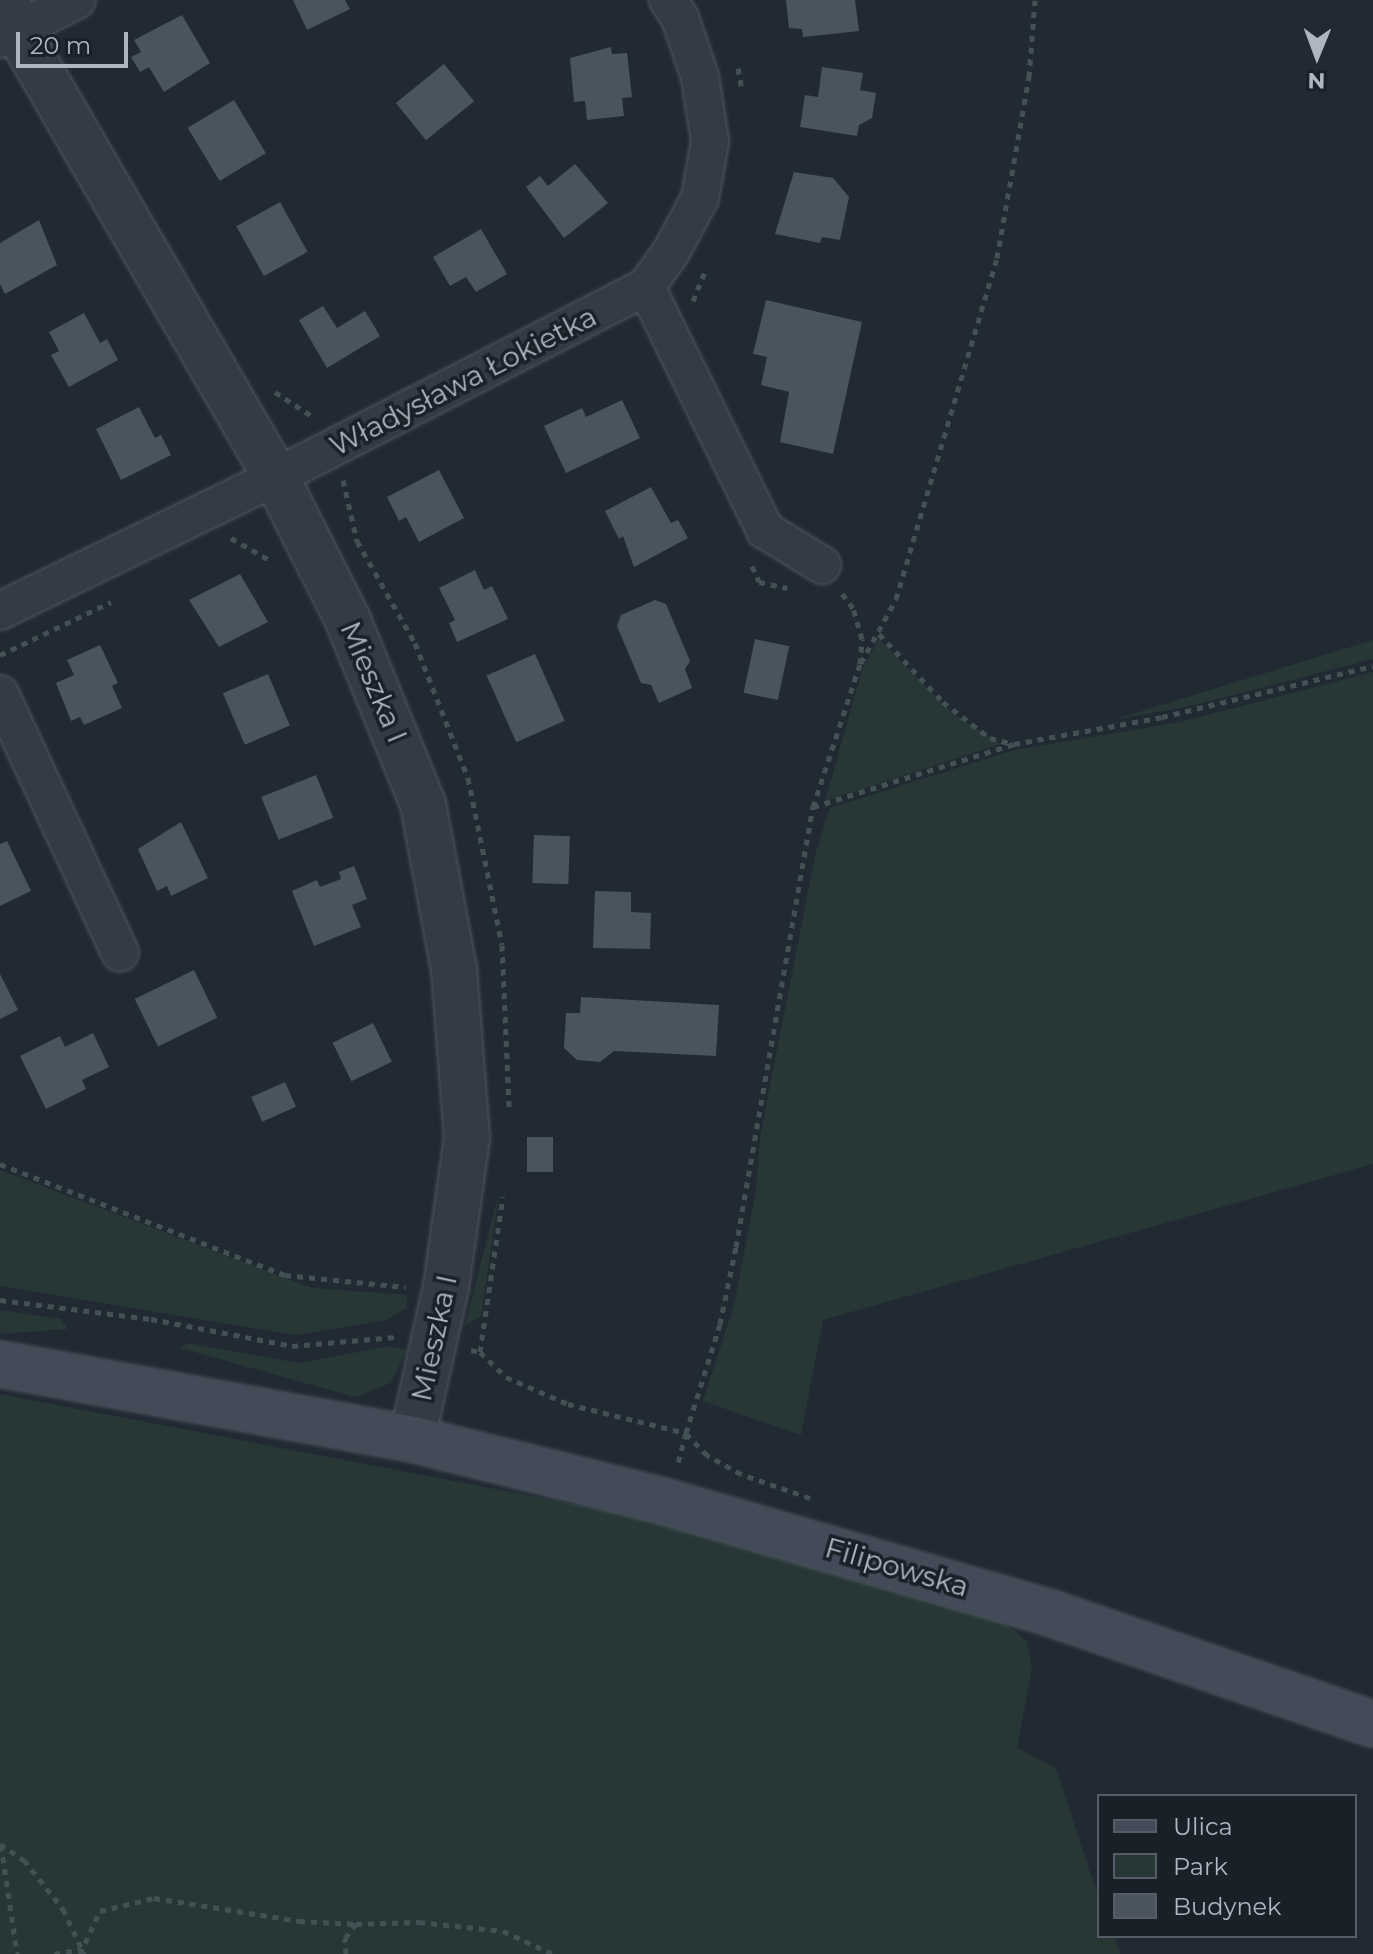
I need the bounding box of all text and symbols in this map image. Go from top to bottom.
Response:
scale bar [20,16,132,66]
north arrow [1277,16,1357,96]
text: 20 m [30,31,91,60]
text: N [1307,67,1326,94]
street label: Władysława Łokietka [324,299,602,463]
street label: Mieszka I [334,617,414,747]
street label: Mieszka I [404,1272,464,1404]
street label: Filipowska [821,1531,973,1603]
legend [1097,1794,1357,1938]
text: Ulica [1173,1812,1233,1841]
text: Park [1173,1852,1228,1881]
text: Budynek [1173,1892,1281,1921]

